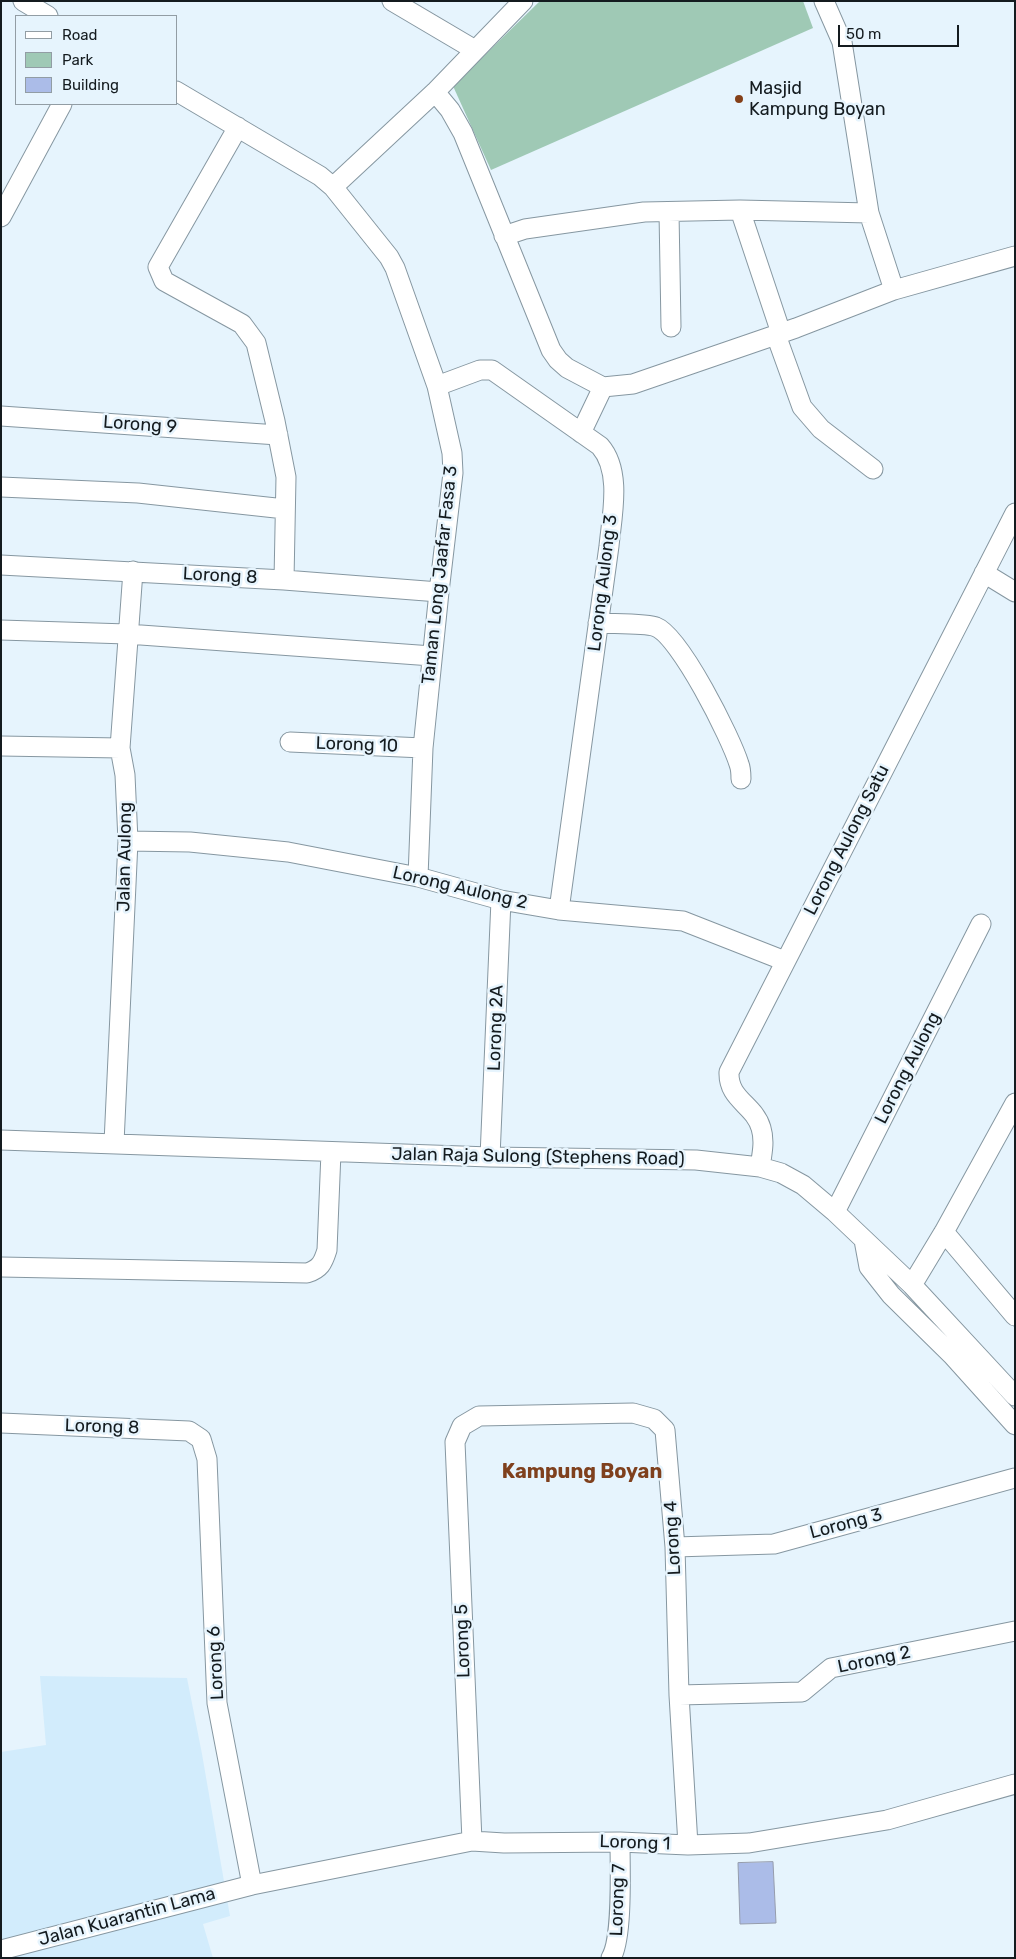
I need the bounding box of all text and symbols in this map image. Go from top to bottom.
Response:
legend [15,15,178,105]
scale bar [841,15,962,47]
text: 50 m [846,25,881,43]
text: Road [62,26,98,44]
text: Park [62,51,93,69]
text: Building [62,76,119,94]
place label: Masjid Kampung Boyan [749,78,886,120]
marker: Masjid Kampung Boyan [733,93,745,105]
street label: Lorong 9 [102,412,178,438]
street label: Taman Long Jaafar Fasa 3 [418,465,462,685]
street label: Lorong Aulong 3 [584,513,622,653]
street label: Lorong 8 [182,563,258,589]
street label: Lorong 10 [315,733,399,757]
street label: Lorong Aulong Satu [800,761,894,919]
street label: Jalan Aulong [113,802,137,912]
street label: Lorong Aulong 2 [391,862,529,914]
street label: Lorong 2A [484,985,508,1071]
street label: Lorong Aulong [871,1009,945,1127]
street label: Jalan Raja Sulong (Stephens Road) [391,1144,685,1170]
street label: Lorong 8 [64,1415,140,1439]
district label: Kampung Boyan [502,1460,662,1484]
street label: Lorong 4 [660,1500,686,1576]
street label: Lorong 3 [807,1504,885,1544]
street label: Lorong 5 [451,1604,475,1678]
street label: Lorong 6 [203,1625,229,1701]
street label: Lorong 2 [836,1642,912,1678]
street label: Lorong 1 [599,1831,671,1855]
street label: Lorong 7 [606,1863,630,1937]
street label: Jalan Kuarantin Lama [36,1883,218,1951]

